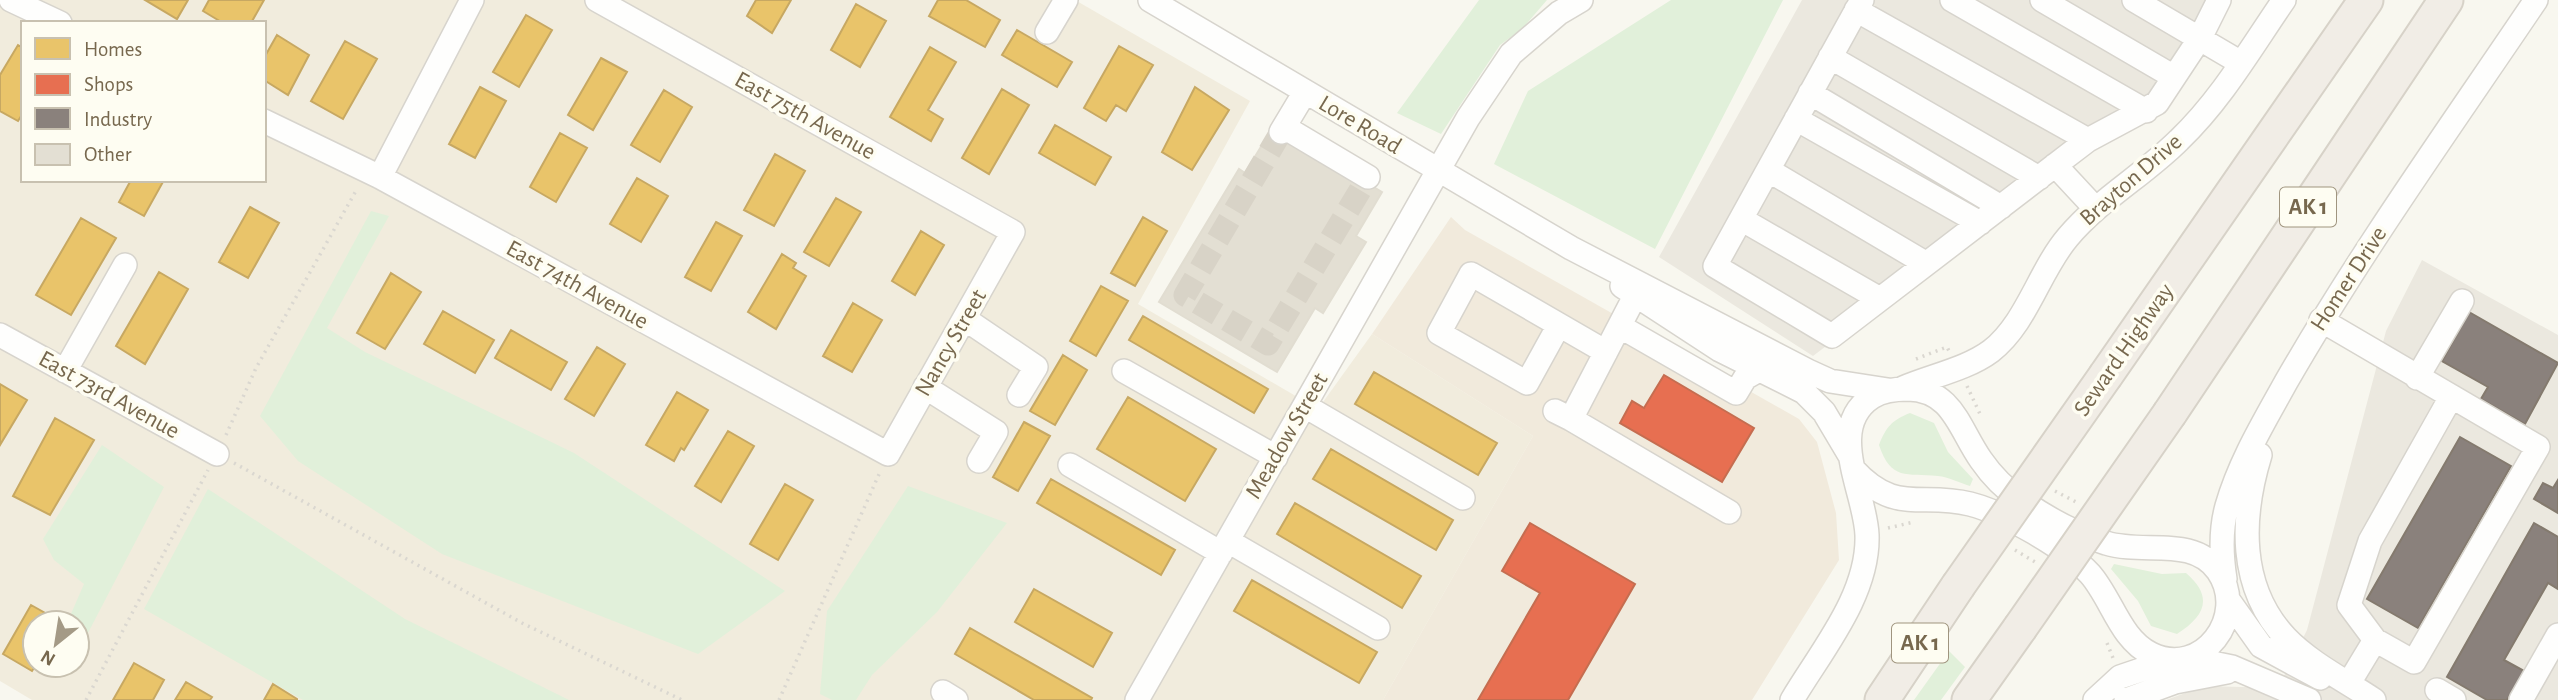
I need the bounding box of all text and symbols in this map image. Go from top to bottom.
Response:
legend [21,21,266,182]
text: Homes [84,39,142,60]
street label: East 75th Avenue [731,68,879,164]
text: Shops [84,74,133,95]
street label: Lore Road [1315,91,1405,159]
text: Industry [84,109,152,130]
street label: Brayton Drive [2075,130,2187,230]
text: Other [84,144,132,165]
road number: AK 1 [2280,188,2336,227]
street label: Homer Drive [2306,222,2392,336]
street label: East 74th Avenue [502,236,652,334]
street label: Seward Highway [2070,279,2178,421]
street label: Nancy Street [911,285,991,401]
street label: East 73rd Avenue [35,347,183,443]
street label: Meadow Street [1241,369,1333,503]
north arrow [21,609,91,679]
road number: AK 1 [1892,624,1948,663]
text: N [38,646,59,669]

